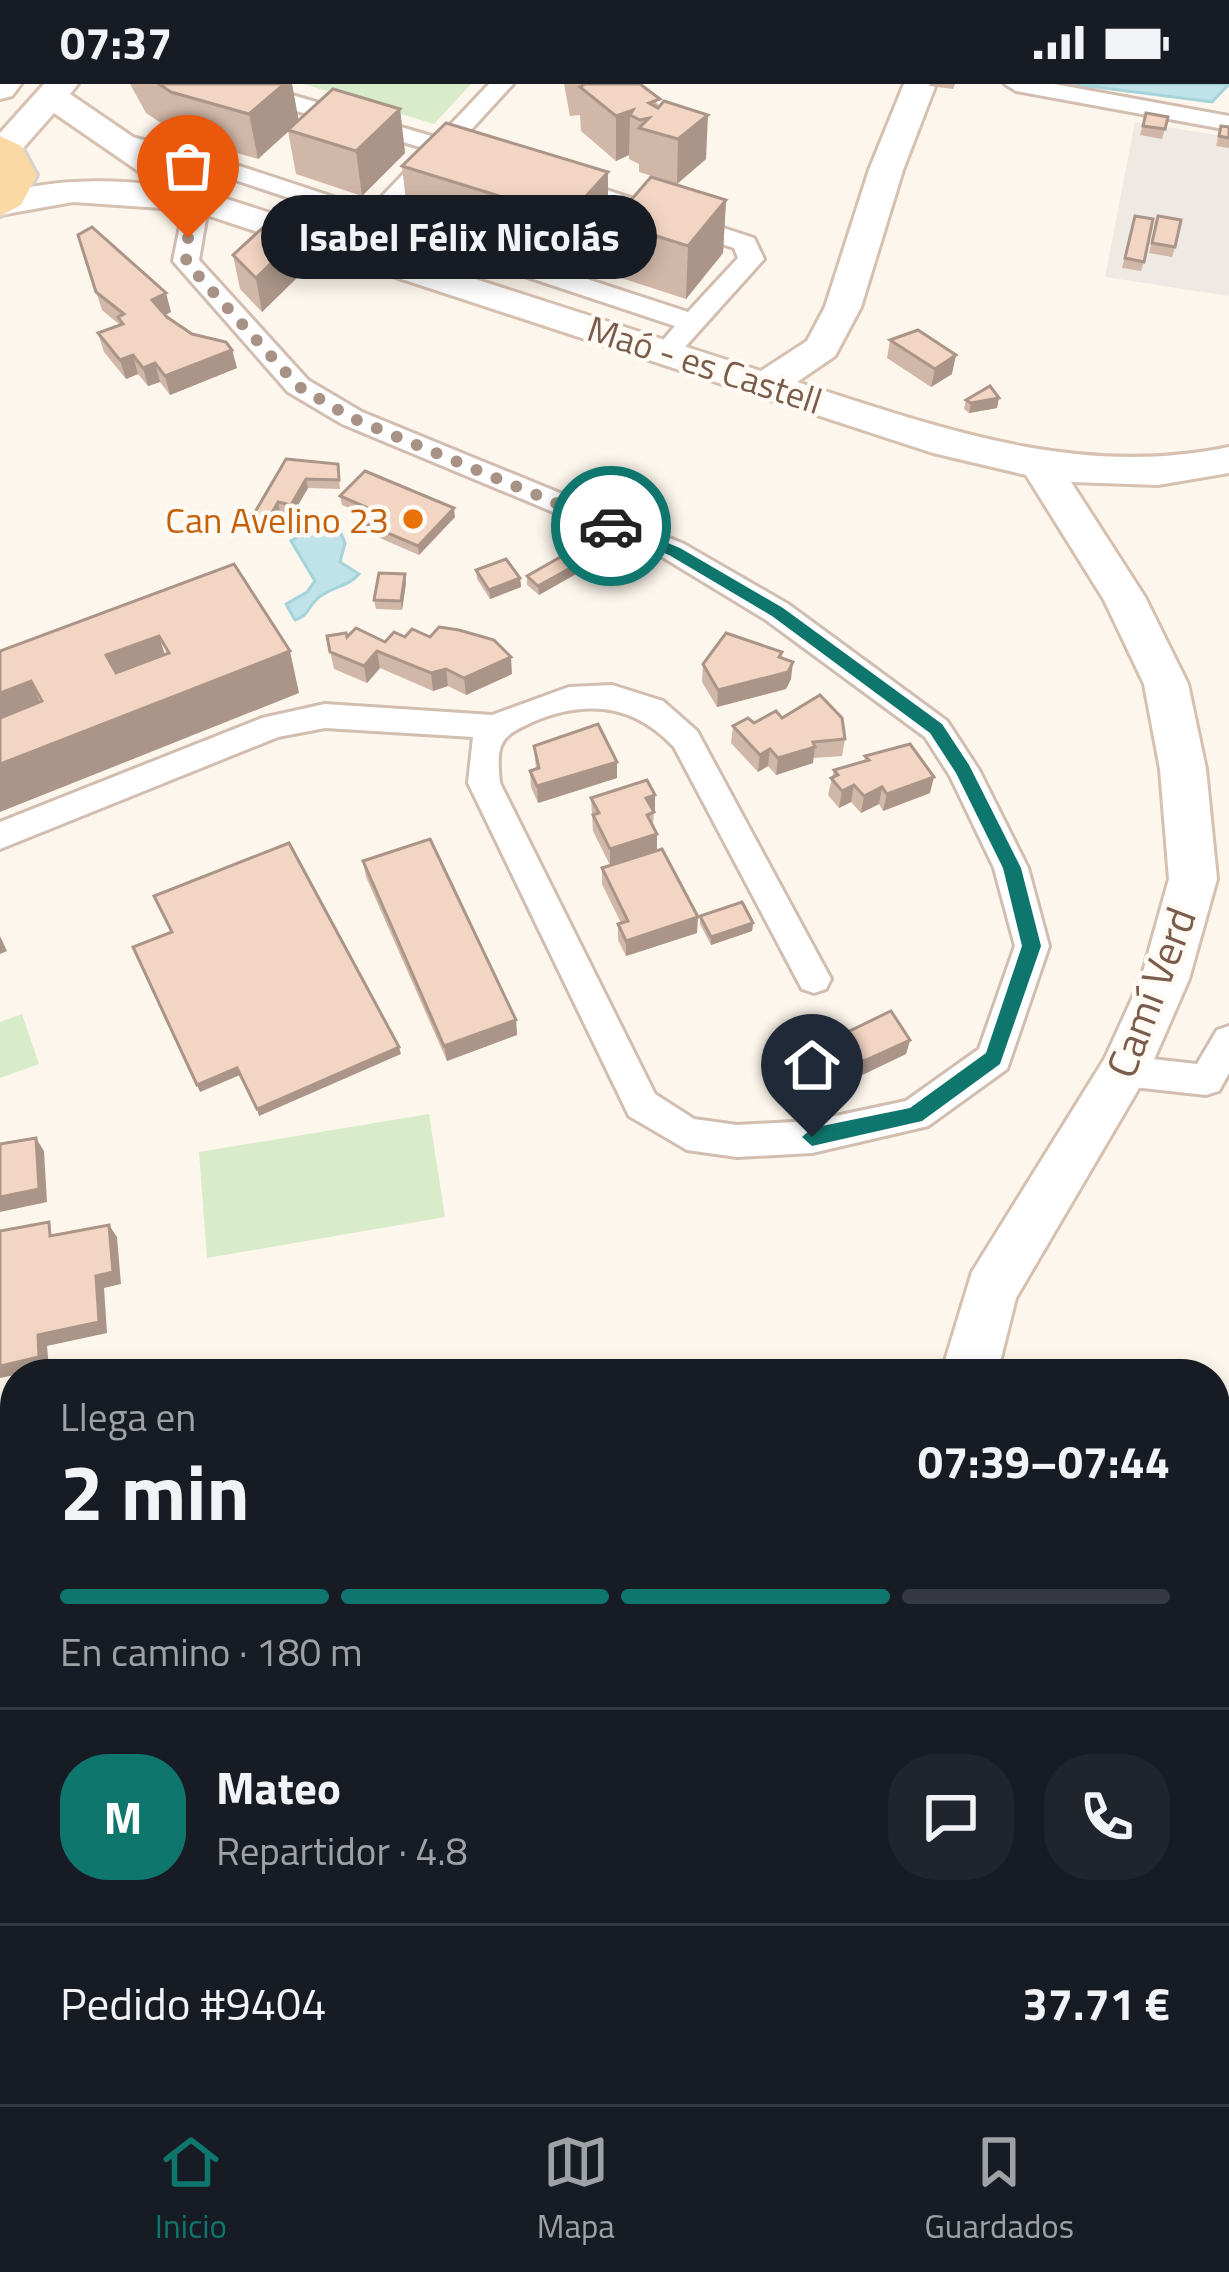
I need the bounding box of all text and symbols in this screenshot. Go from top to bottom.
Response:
text: 07:37 [60,8,172,76]
pin [137,115,239,238]
icon: bag [155,133,221,199]
callout: Isabel Félix Nicolás [260,196,656,280]
text: Isabel Félix Nicolás [298,207,620,266]
street label: Maó - es Castell [581,300,829,428]
courier [551,466,671,586]
place label: Can Avelino 23 [165,492,389,547]
icon: car [578,493,644,559]
marker: Can Avelino 23 [400,506,426,532]
street label: Camí Verd [1088,897,1212,1087]
pin [761,1014,863,1137]
icon: home [779,1032,845,1098]
text: Llega en [60,1387,196,1446]
text: 07:39–07:44 [918,1427,1170,1495]
text: 2 min [60,1432,250,1550]
text: En camino · 180 m [60,1622,363,1681]
text: Mateo [216,1753,341,1821]
button: chat [888,1754,1014,1880]
button: phone [1044,1754,1170,1880]
text: M [104,1783,142,1851]
text: Repartidor · 4.8 [216,1821,468,1880]
text: Pedido #9404 [60,1969,326,2037]
text: 37.71 € [1023,1969,1170,2037]
tab: Inicio [155,2129,227,2251]
tab: Mapa [537,2129,615,2251]
tab: Guardados [925,2129,1074,2251]

